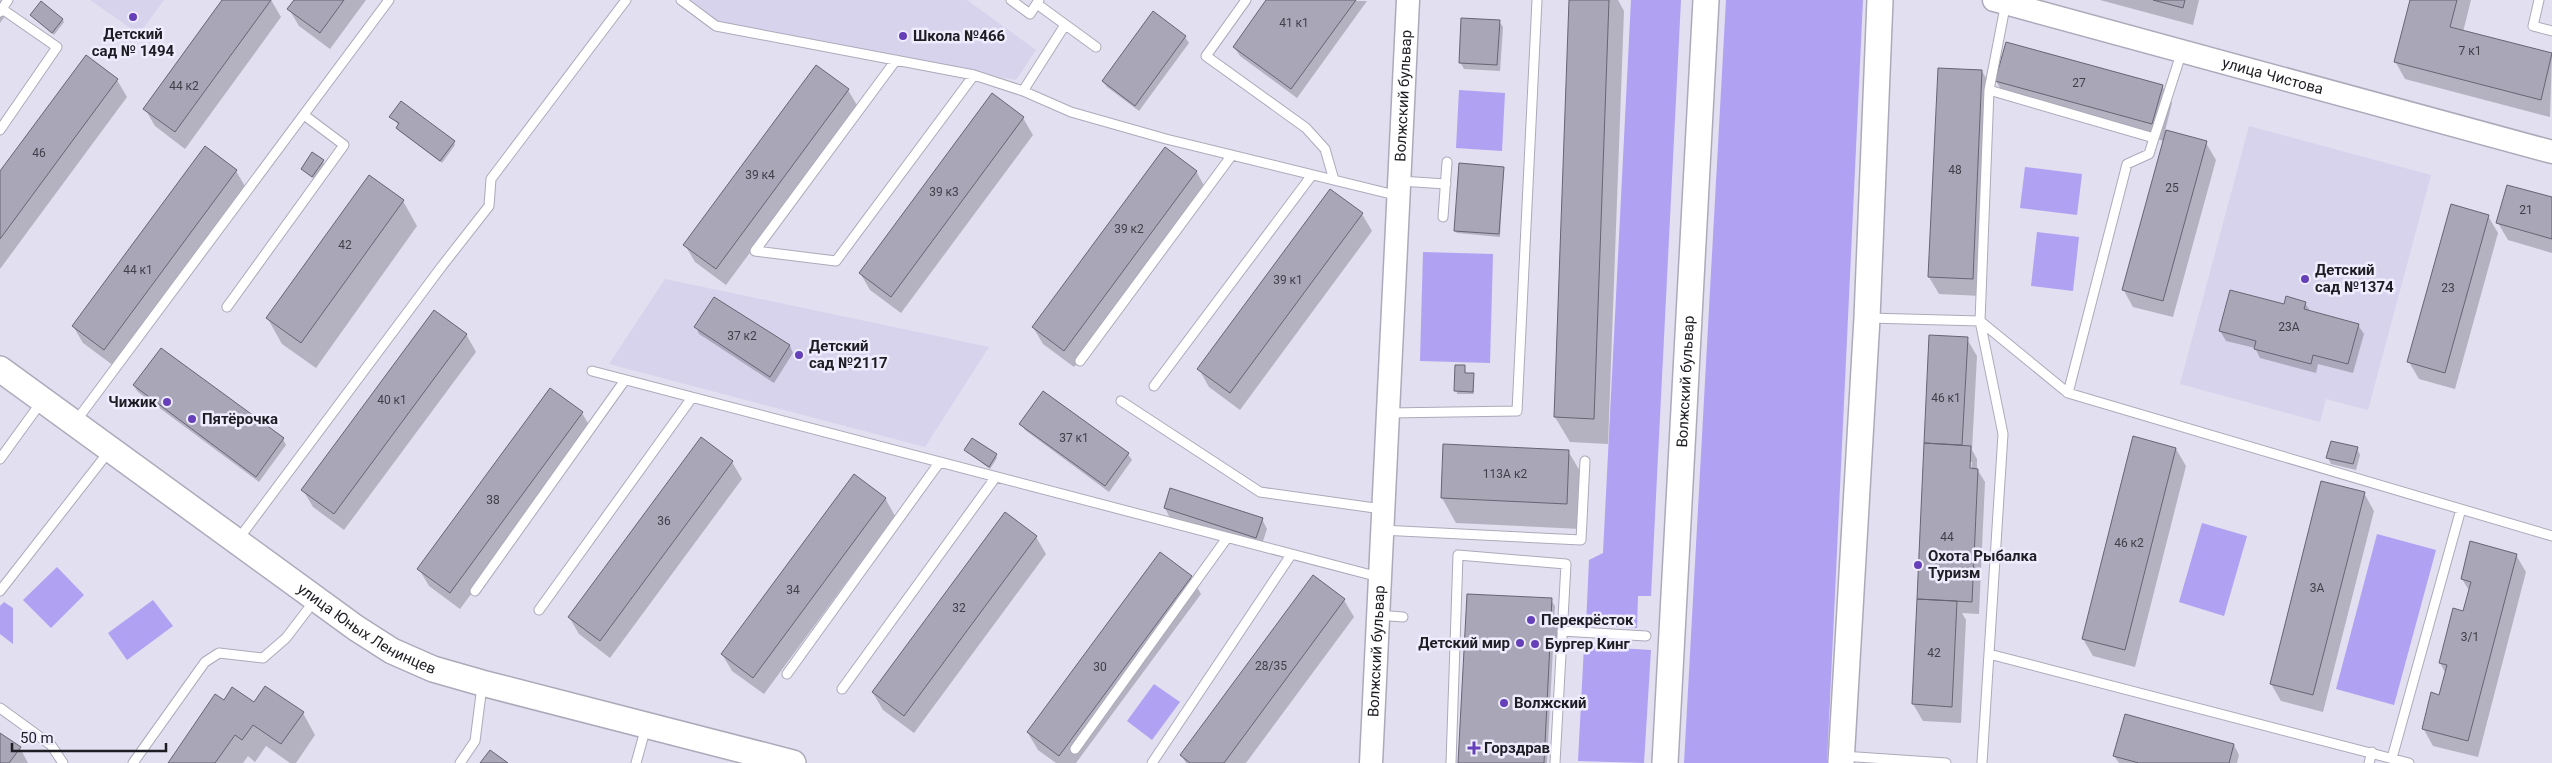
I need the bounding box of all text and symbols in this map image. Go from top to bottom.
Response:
marker: Детский сад № 1494 [127,11,139,23]
house number: 41 к1 [1279,16,1309,30]
place label: Детский сад № 1494 [92,25,175,60]
place label: Школа №466 [913,27,1006,45]
street label: Волжский бульвар [1391,29,1416,162]
marker: Школа №466 [897,30,909,42]
house number: 7 к1 [2459,44,2481,58]
street label: улица Чистова [2220,54,2325,98]
house number: 27 [2072,76,2086,90]
house number: 44 к2 [169,79,199,93]
house number: 46 [32,146,46,160]
house number: 48 [1948,163,1962,177]
house number: 39 к4 [745,168,775,182]
house number: 25 [2165,181,2179,195]
house number: 39 к3 [929,185,959,199]
house number: 21 [2519,203,2533,217]
house number: 39 к2 [1114,222,1144,236]
house number: 42 [338,238,352,252]
place label: Детский сад №1374 [2315,261,2394,296]
house number: 44 к1 [123,263,153,277]
house number: 39 к1 [1273,273,1303,287]
marker: Детский сад №1374 [2299,273,2311,285]
house number: 23 [2441,281,2455,295]
street label: Волжский бульвар [1673,315,1698,448]
house number: 23А [2278,320,2300,334]
house number: 37 к2 [727,329,757,343]
place label: Детский сад №2117 [809,337,888,372]
marker: Детский сад №2117 [793,349,805,361]
house number: 46 к1 [1931,391,1961,405]
place label: Чижик [108,393,158,411]
house number: 40 к1 [377,393,407,407]
marker: Чижик [161,396,173,408]
place label: Пятёрочка [202,410,278,428]
marker: Пятёрочка [186,413,198,425]
house number: 37 к1 [1059,431,1089,445]
house number: 113А к2 [1483,467,1527,481]
house number: 38 [486,493,500,507]
house number: 36 [657,514,671,528]
house number: 44 [1940,530,1954,544]
house number: 46 к2 [2114,536,2144,550]
place label: Охота Рыбалка Туризм [1928,547,2037,582]
marker: Охота Рыбалка Туризм [1912,559,1924,571]
street label: улица Юных Ленинцев [294,579,439,678]
house number: 3А [2310,581,2324,595]
house number: 34 [786,583,800,597]
street label: Волжский бульвар [1364,585,1389,717]
house number: 32 [952,601,966,615]
place label: Перекрёсток [1541,611,1634,629]
marker: Перекрёсток [1525,614,1537,626]
house number: 3/1 [2461,630,2479,644]
place label: Детский мир [1418,634,1510,652]
place label: Бургер Кинг [1545,635,1630,653]
marker: Детский мир [1514,637,1526,649]
marker: Бургер Кинг [1529,638,1541,650]
house number: 42 [1927,646,1941,660]
house number: 28/35 [1255,659,1287,673]
house number: 30 [1093,660,1107,674]
place label: Волжский [1514,694,1586,712]
marker: Волжский [1498,697,1510,709]
scale bar [12,720,166,752]
text: 50 m [20,729,54,747]
place label: Горздрав [1484,739,1550,757]
marker: Горздрав [1468,742,1480,754]

